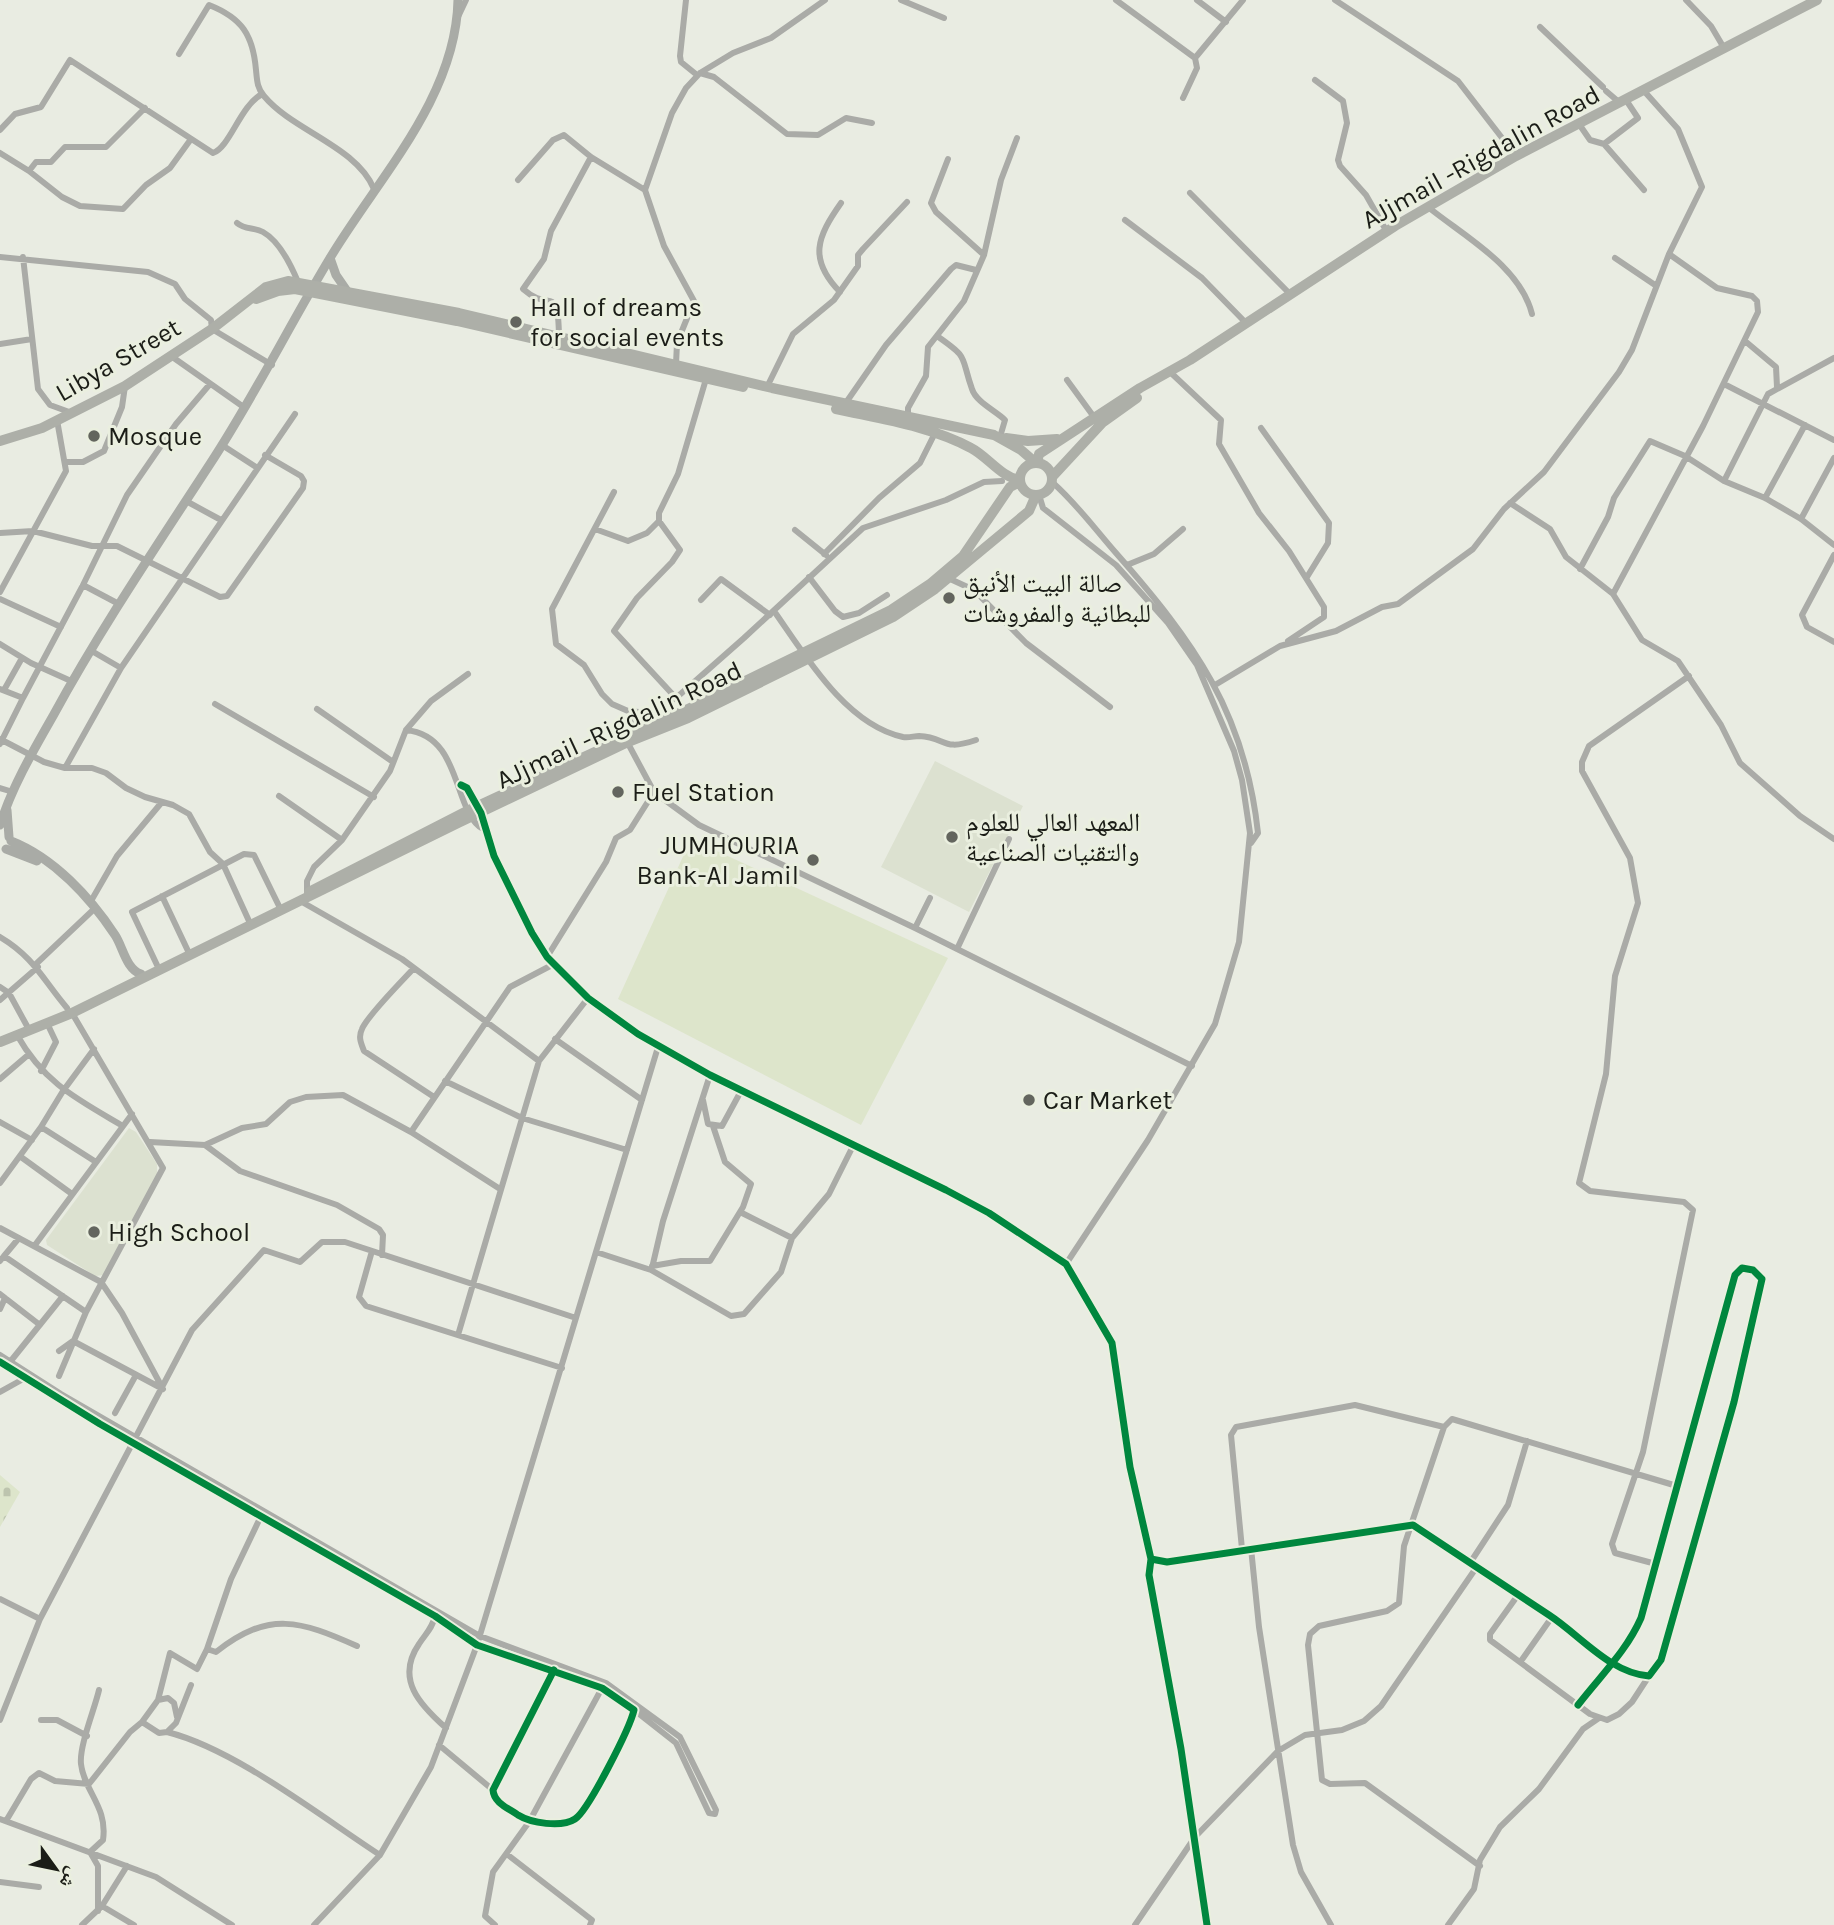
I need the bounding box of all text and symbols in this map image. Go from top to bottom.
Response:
street label: AJjmail -Rigdalin Road [1357,79,1605,235]
place label: Hall of dreams for social events [530,292,724,353]
street label: Libya Street [50,312,186,408]
marker: Hall of dreams for social events [508,314,524,330]
place label: Mosque [108,421,202,452]
marker: Mosque [86,428,102,444]
place label: صالة البيت الأنيق للبطانية والمفروشات [963,568,1151,629]
marker: صالة البيت الأنيق للبطانية والمفروشات [941,590,957,606]
street label: AJjmail -Rigdalin Road [491,654,747,796]
place label: Fuel Station [632,777,775,808]
marker: Fuel Station [610,784,626,800]
place label: المعهد العالي للعلوم والتقنيات الصناعية [966,807,1140,868]
marker: المعهد العالي للعلوم والتقنيات الصناعية [944,829,960,845]
place label: JUMHOURIA Bank-Al Jamil [637,830,799,891]
marker: JUMHOURIA Bank-Al Jamil [805,852,821,868]
place label: Car Market [1043,1085,1173,1116]
marker: Car Market [1021,1092,1037,1108]
place label: High School [108,1217,250,1248]
marker: High School [86,1224,102,1240]
north arrow [21,1834,91,1904]
text: ش [55,1863,84,1892]

